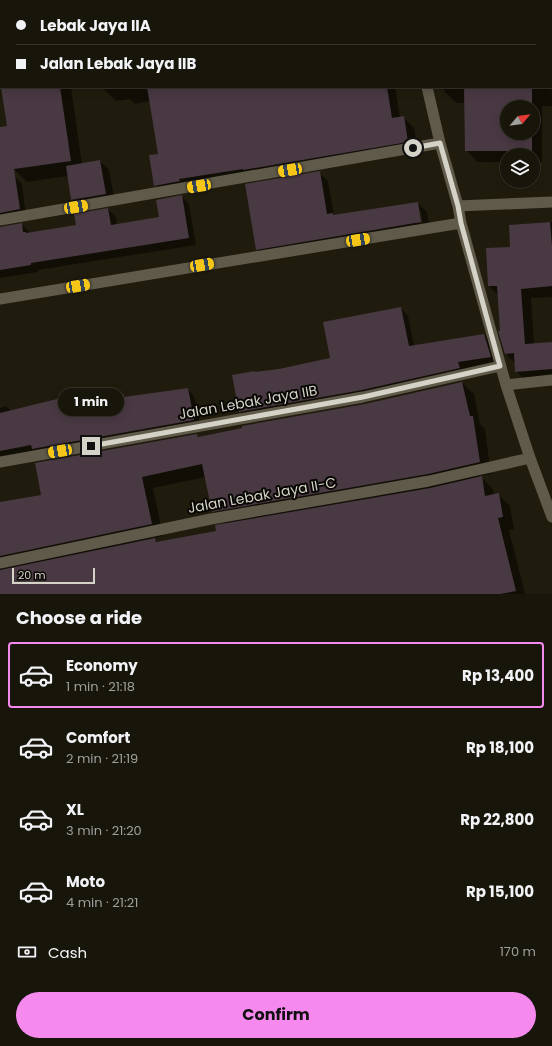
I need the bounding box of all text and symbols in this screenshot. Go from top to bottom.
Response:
text: Lebak Jaya IIA [40,15,151,36]
text: Jalan Lebak Jaya IIB [40,53,196,74]
north arrow [500,100,540,140]
map controls [500,100,540,188]
route start [404,139,422,157]
button: layers [500,148,540,188]
car [277,162,303,178]
car [186,178,212,194]
car [63,199,89,215]
car [345,232,371,248]
car [189,257,215,273]
car [65,278,91,294]
street label: Jalan Lebak Jaya IIB [177,380,319,424]
callout: 1 min [58,388,124,416]
text: 1 min [74,392,108,411]
route end [82,437,100,455]
car [47,443,73,459]
street label: Jalan Lebak Jaya II-C [186,472,338,518]
scale bar [12,566,95,585]
text: 20 m [18,567,46,583]
text: Choose a ride [16,605,142,630]
text: Economy [66,655,138,676]
icon: car [18,657,54,693]
text: Rp 13,400 [462,665,534,686]
text: 1 min · 21:18 [66,677,135,696]
text: Comfort [66,727,130,748]
icon: car [18,729,54,765]
text: Rp 18,100 [466,737,534,758]
text: 2 min · 21:19 [66,749,138,768]
text: XL [66,799,84,820]
icon: car [18,801,54,837]
text: Rp 22,800 [460,809,534,830]
text: 3 min · 21:20 [66,821,142,840]
text: Moto [66,871,105,892]
icon: car [18,873,54,909]
text: Rp 15,100 [466,881,534,902]
text: 4 min · 21:21 [66,893,138,912]
icon: cash [16,941,38,963]
text: Cash [48,942,87,963]
text: 170 m [500,942,536,961]
button: Confirm [16,992,536,1038]

